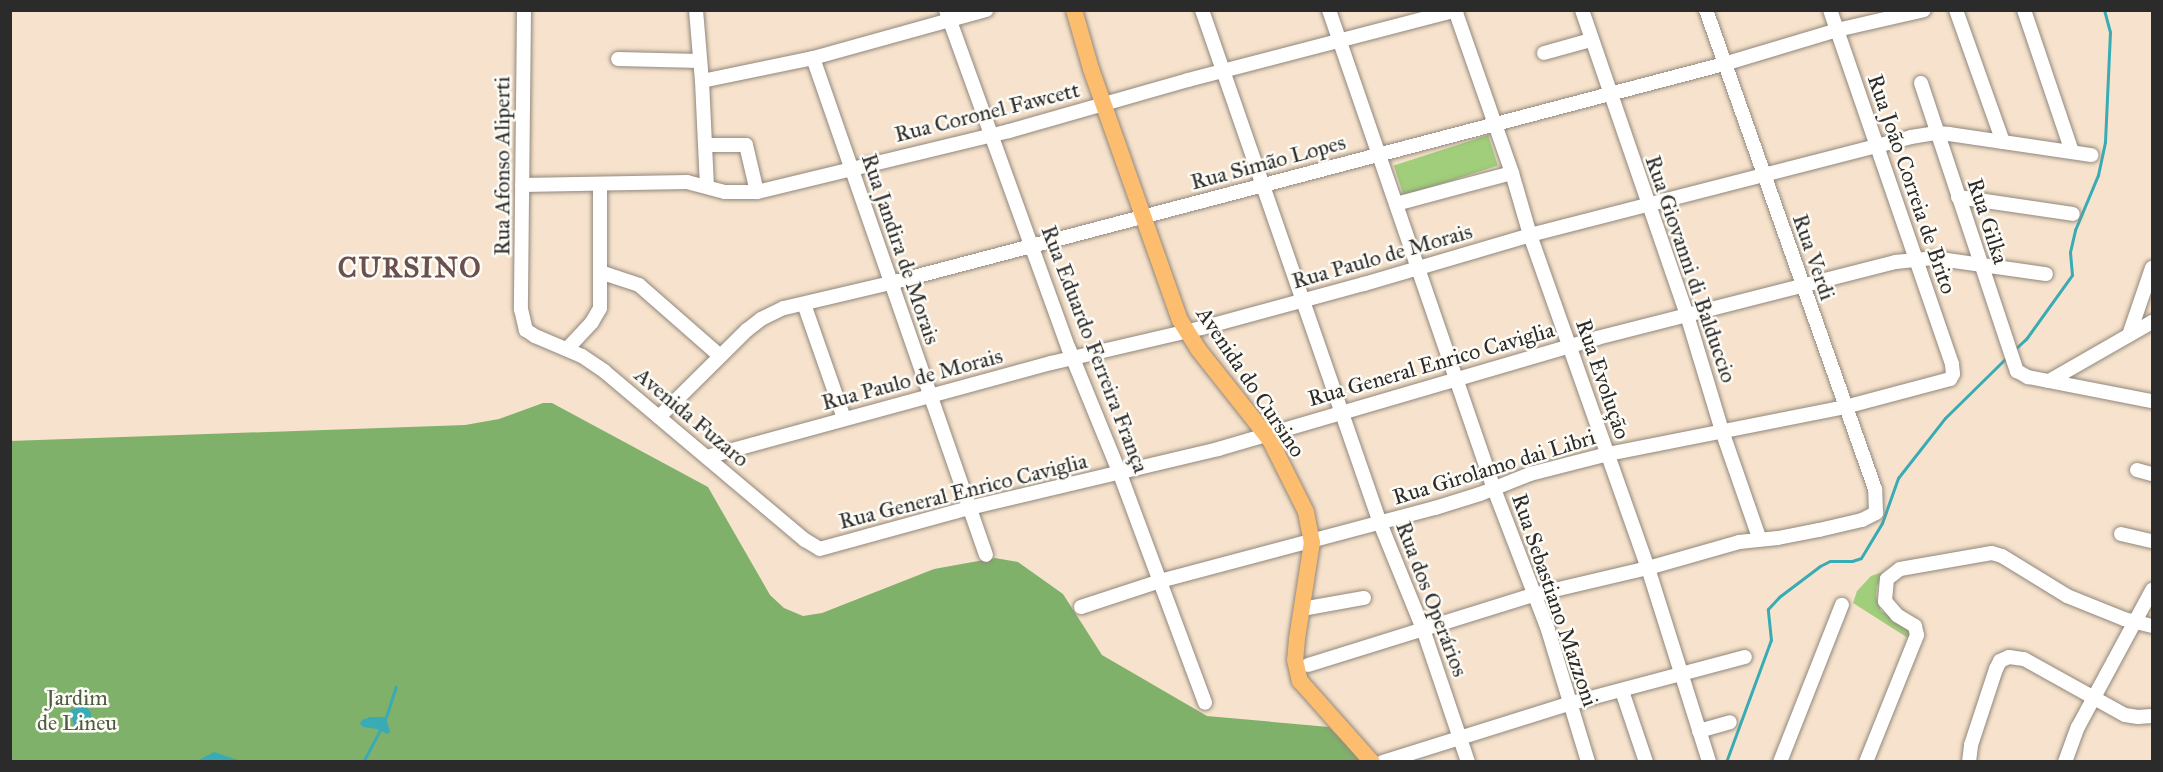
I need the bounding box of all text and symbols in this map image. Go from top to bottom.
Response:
street label: Rua João Correia de Brito [1862,71,1962,297]
street label: Rua Afonso Aliperti [489,76,515,256]
street label: Rua Coronel Fawcett [892,76,1082,148]
street label: Rua Simão Lopes [1188,129,1348,195]
street label: Rua Jandira de Morais [856,150,946,348]
street label: Rua Giovanni di Balduccio [1640,152,1742,386]
street label: Rua Gilka [1962,175,2014,267]
street label: Rua Verdi [1787,211,1841,303]
street label: Rua Paulo de Morais [1289,218,1475,294]
street label: Rua Eduardo Ferreira França [1036,222,1154,476]
district label: CURSINO [338,251,482,285]
street label: Avenida do Cursino [1191,302,1311,462]
street label: Rua Evolução [1570,315,1636,443]
street label: Rua General Enrico Caviglia [1305,316,1557,412]
street label: Rua Paulo de Morais [819,342,1005,416]
street label: Avenida Fuzaro [629,362,755,472]
street label: Rua Girolamo dai Libri [1390,424,1598,510]
street label: Rua General Enrico Caviglia [836,447,1090,535]
street label: Rua Sebastiano Mazzoni [1506,490,1604,710]
street label: Rua dos Operários [1390,518,1474,680]
park label: Jardim de Lineu [37,684,117,736]

